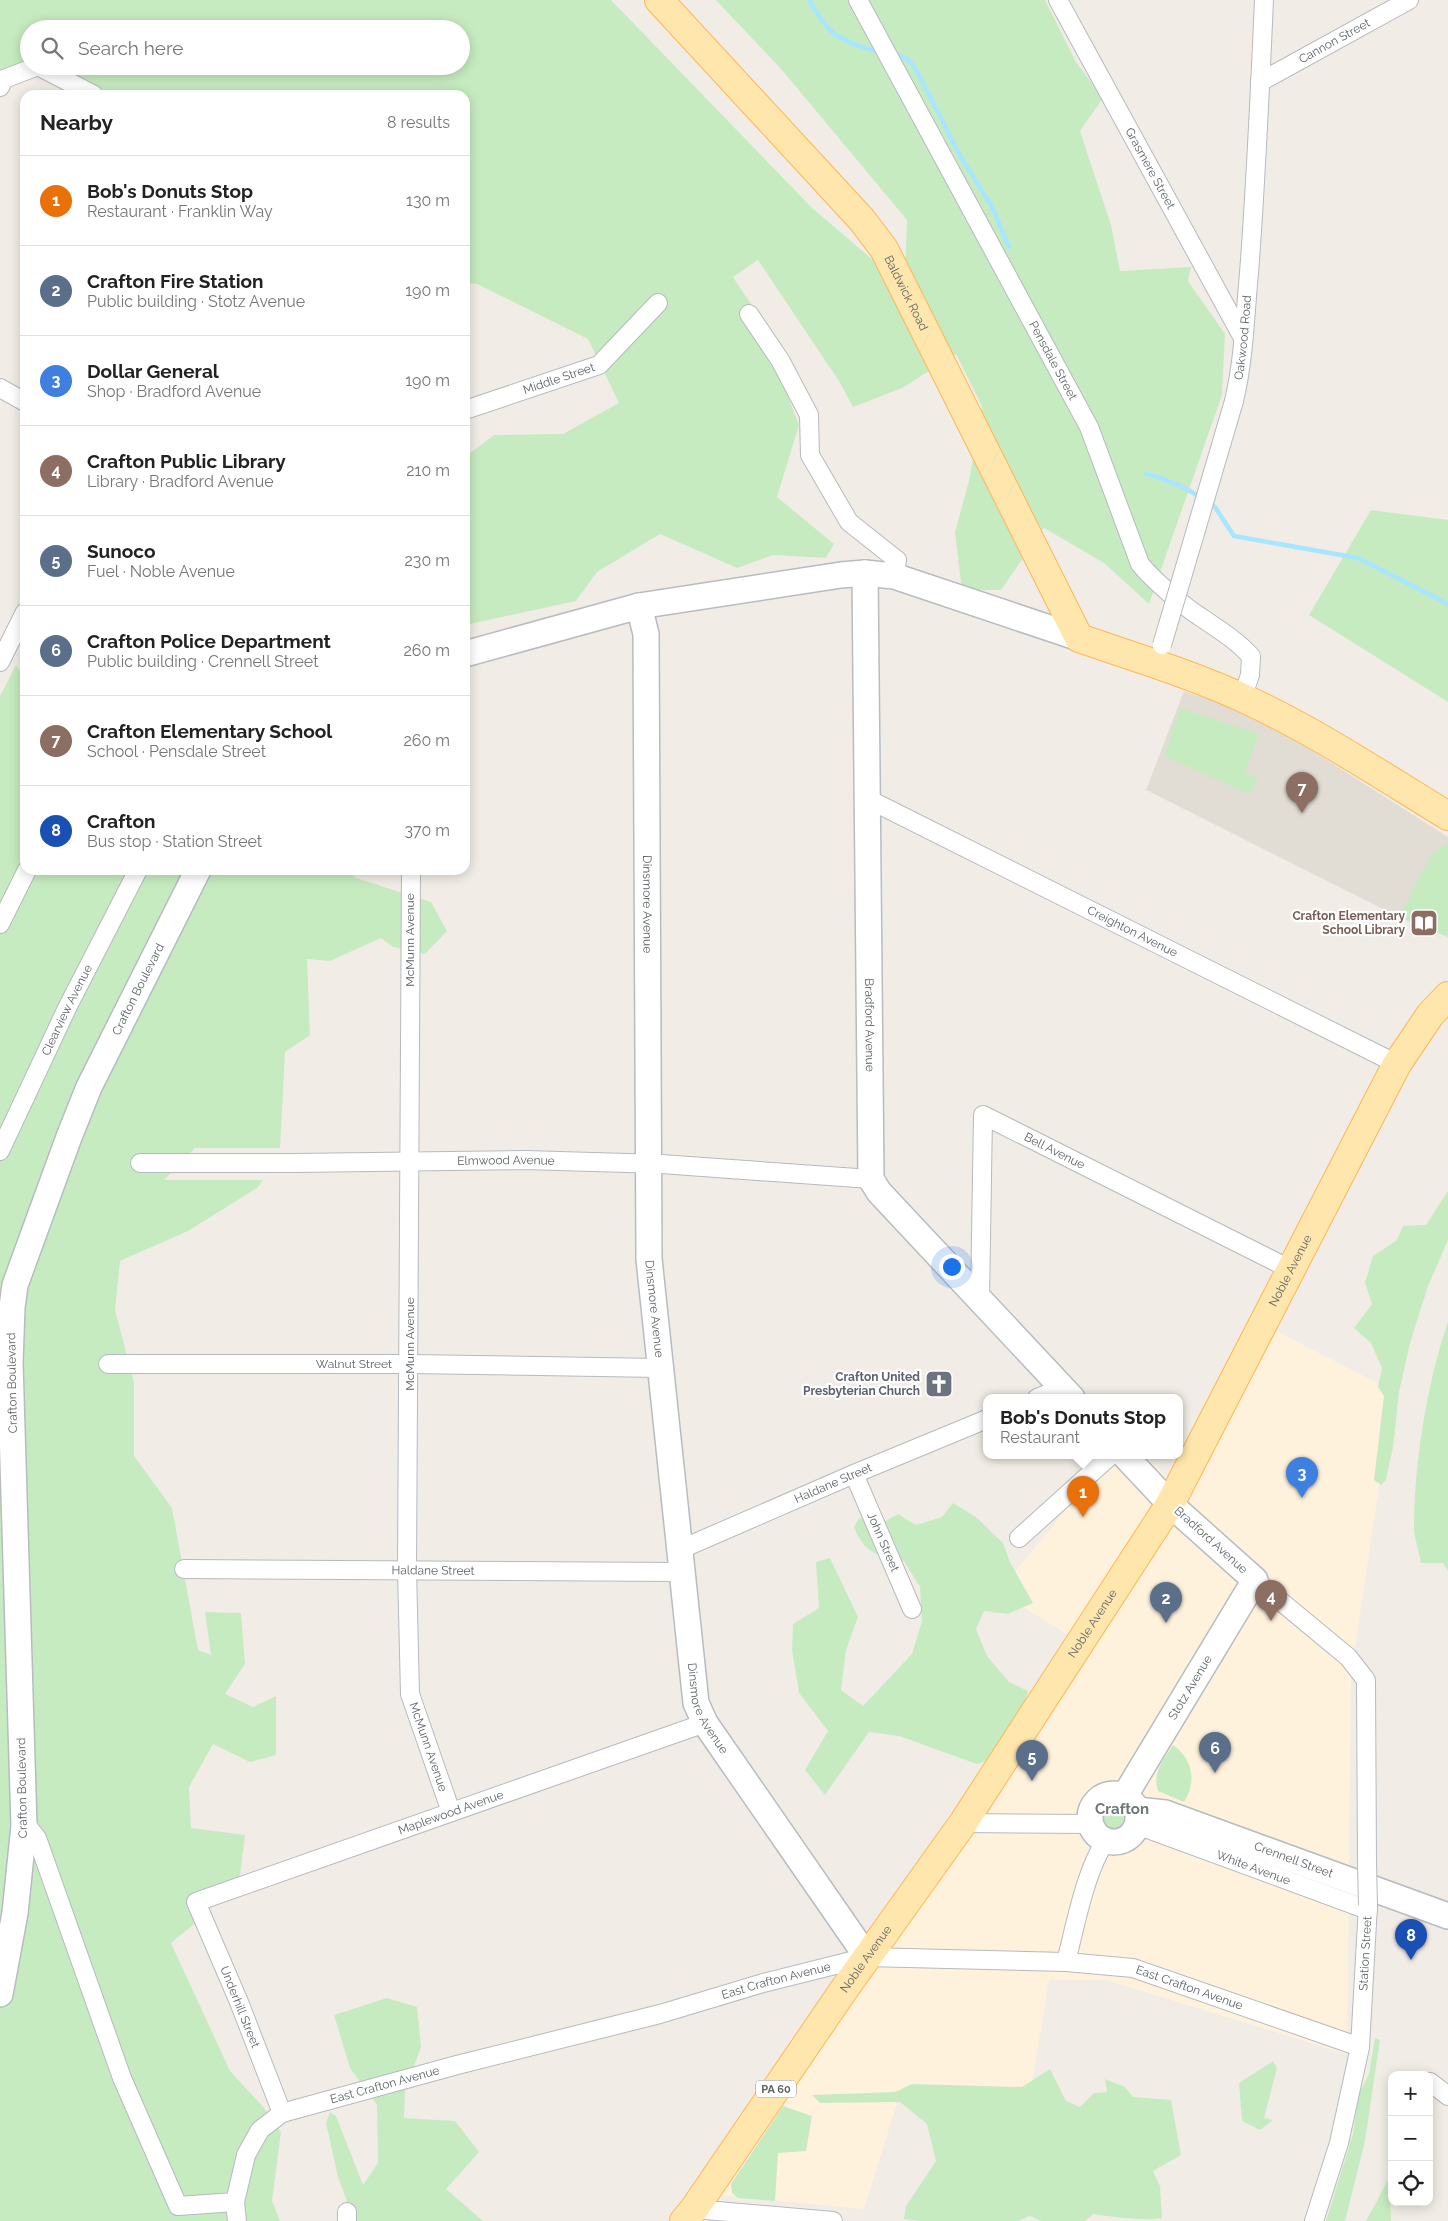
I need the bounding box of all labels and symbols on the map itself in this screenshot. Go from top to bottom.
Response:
street label: Cannon Street [1296,16,1373,66]
street label: Grasmere Street [1122,125,1178,212]
street label: Baldwick Road [881,253,931,333]
street label: Oakwood Road [1231,295,1254,381]
street label: Pensdale Street [1026,319,1080,403]
street label: Middle Street [521,360,597,397]
pin: 7 [1286,772,1318,813]
street label: Dinsmore Avenue [640,855,655,953]
street label: McMunn Avenue [403,893,417,987]
street label: Creighton Avenue [1085,903,1180,960]
library icon: Crafton Elementary School Library [1409,908,1439,938]
place label: Crafton Elementary School Library [1292,909,1405,937]
street label: Crafton Boulevard [109,941,167,1037]
street label: Clearview Avenue [39,962,95,1058]
street label: Bradford Avenue [862,978,877,1072]
street label: Bell Avenue [1022,1130,1087,1172]
street label: Elmwood Avenue [457,1153,555,1168]
street label: Noble Avenue [1266,1232,1315,1309]
your location [939,1254,965,1280]
street label: Dinsmore Avenue [642,1259,666,1358]
street label: McMunn Avenue [403,1297,417,1391]
street label: Crafton Boulevard [4,1333,20,1433]
street label: Walnut Street [316,1357,392,1371]
church icon: Crafton United Presbyterian Church [924,1369,954,1399]
place label: Crafton United Presbyterian Church [803,1370,920,1398]
pin: 3 [1286,1457,1318,1498]
street label: Haldane Street [792,1460,874,1506]
pin: 1 [1067,1476,1099,1517]
street label: Bradford Avenue [1172,1504,1250,1576]
street label: John Street [864,1510,902,1574]
street label: Haldane Street [391,1563,475,1578]
pin: 4 [1255,1580,1287,1621]
pin: 2 [1150,1582,1182,1623]
street label: Noble Avenue [1065,1587,1120,1660]
street label: Stotz Avenue [1165,1653,1215,1722]
street label: Dinsmore Avenue [685,1662,731,1756]
street label: McMunn Avenue [406,1700,450,1793]
pin: 6 [1199,1732,1231,1773]
street label: Crafton Boulevard [14,1738,30,1838]
pin: 5 [1016,1740,1048,1781]
street label: Maplewood Avenue [396,1787,505,1837]
district label: Crafton [1095,1800,1149,1818]
street label: Crennell Street [1252,1839,1335,1881]
street label: White Avenue [1214,1848,1292,1888]
street label: Station Street [1356,1916,1374,1991]
pin: 8 [1395,1919,1427,1960]
street label: Noble Avenue [837,1923,894,1995]
street label: East Crafton Avenue [720,1959,832,2002]
street label: East Crafton Avenue [1134,1963,1245,2013]
street label: Underhill Street [217,1964,263,2050]
street label: East Crafton Avenue [329,2063,441,2106]
road number: PA 60 [756,2080,796,2098]

